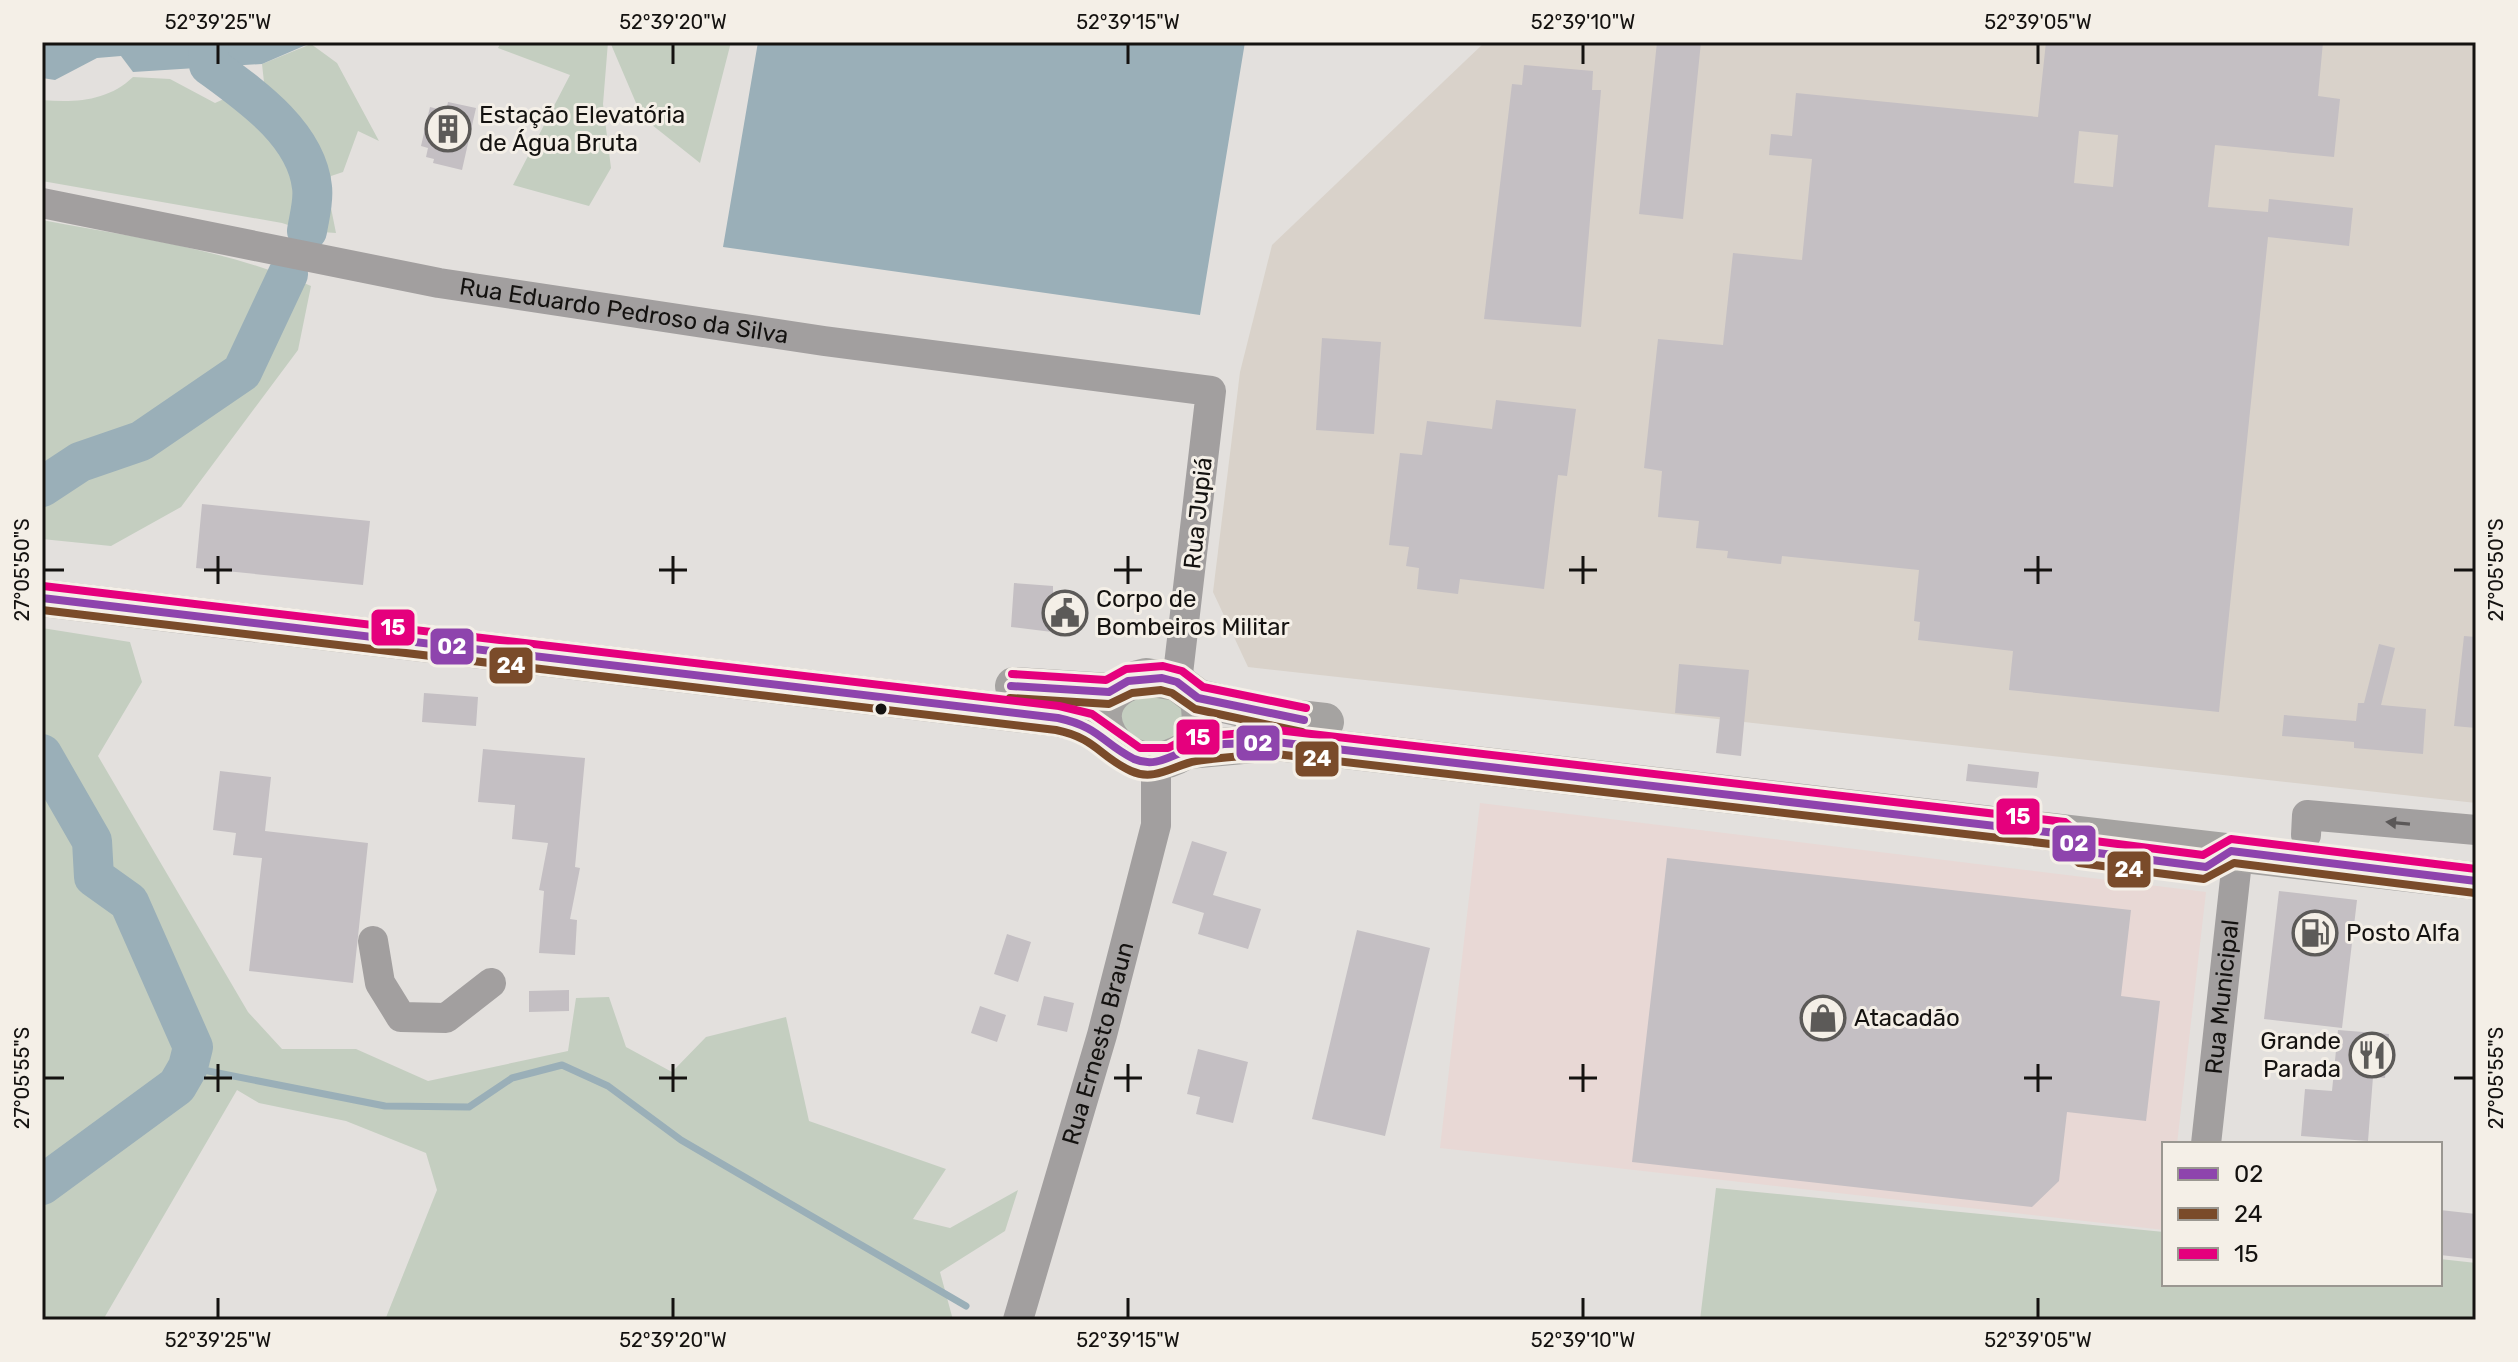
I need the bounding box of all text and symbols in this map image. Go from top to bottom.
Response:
text: 52°39'25"W [165,10,271,34]
text: 52°39'20"W [619,10,727,34]
text: 52°39'15"W [1076,10,1180,34]
text: 52°39'10"W [1531,10,1635,34]
text: 52°39'05"W [1984,10,2092,34]
place label: Estação Elevatória de Água Bruta [479,101,685,157]
building icon: Estação Elevatória de Água Bruta [424,105,472,153]
street label: Rua Eduardo Pedroso da Silva [458,272,790,349]
street label: Rua Jupiá [1178,456,1218,570]
text: 27°05'50"S [10,518,34,622]
text: 27°05'50"S [2484,518,2508,622]
place label: Corpo de Bombeiros Militar [1096,585,1290,641]
public building icon: Corpo de Bombeiros Militar [1041,589,1089,637]
line badge: 15 [370,608,416,647]
text: 15 [380,614,406,641]
line badge: 02 [429,627,475,666]
text: 02 [437,633,467,660]
line badge: 24 [488,646,534,685]
text: 24 [496,652,526,679]
unlabelled marker [873,701,889,717]
line badge: 15 [1175,718,1221,756]
text: 15 [1185,724,1211,751]
line badge: 02 [1235,724,1281,762]
text: 02 [1243,730,1273,757]
line badge: 24 [1294,740,1340,778]
text: 24 [1302,745,1332,772]
line badge: 15 [1995,797,2041,836]
text: 15 [2005,803,2031,830]
one-way arrow [2385,816,2410,829]
line badge: 02 [2051,824,2097,863]
text: 02 [2059,830,2089,857]
line badge: 24 [2106,850,2152,889]
text: 24 [2114,856,2144,883]
fuel station icon: Posto Alfa [2291,909,2339,957]
street label: Rua Municipal [2200,918,2245,1076]
place label: Posto Alfa [2346,919,2460,947]
street label: Rua Ernesto Braun [1056,939,1139,1148]
shop icon: Atacadão [1799,994,1847,1042]
place label: Atacadão [1854,1004,1960,1032]
text: 27°05'55"S [10,1027,34,1129]
place label: Grande Parada [2260,1027,2341,1083]
text: 27°05'55"S [2484,1027,2508,1129]
restaurant icon: Grande Parada [2348,1031,2396,1079]
legend [2162,1142,2442,1286]
text: 02 [2234,1160,2263,1188]
text: 24 [2234,1200,2263,1228]
text: 15 [2234,1240,2259,1268]
text: 52°39'25"W [165,1328,271,1352]
text: 52°39'20"W [619,1328,727,1352]
text: 52°39'15"W [1076,1328,1180,1352]
text: 52°39'10"W [1531,1328,1635,1352]
text: 52°39'05"W [1984,1328,2092,1352]

